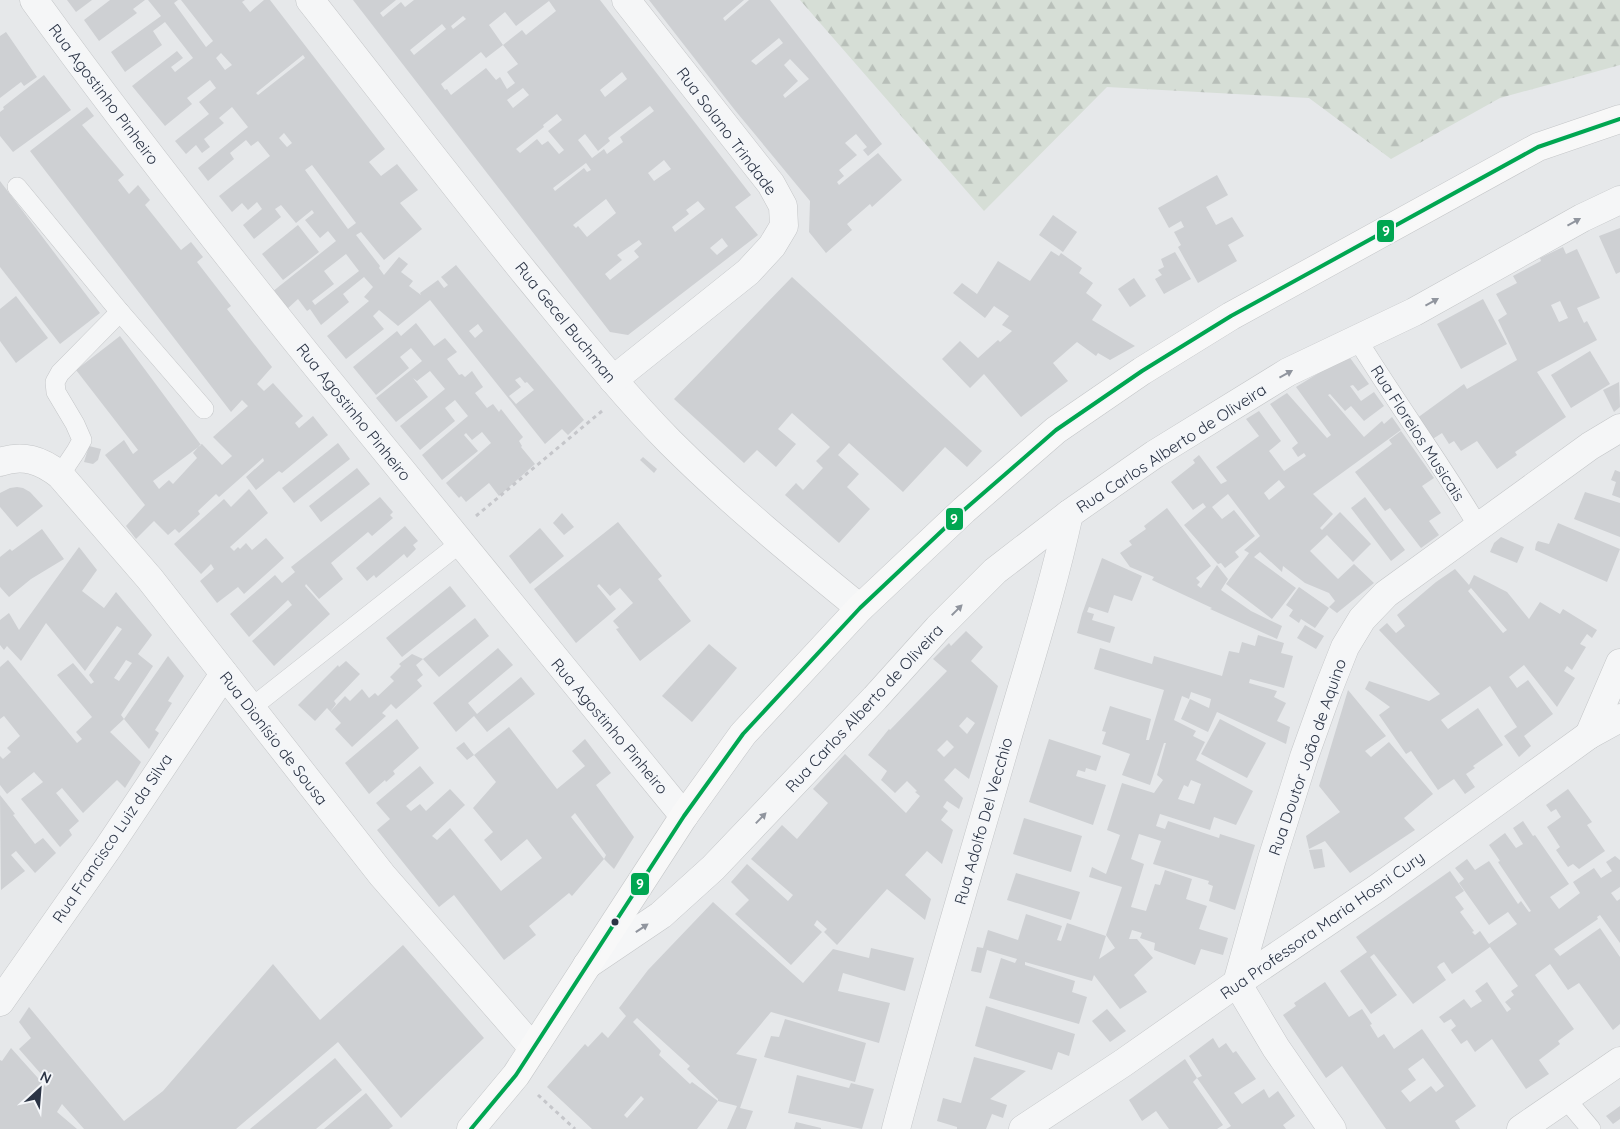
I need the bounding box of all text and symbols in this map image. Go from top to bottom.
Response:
street label: Rua Agostinho Pinheiro [44,20,164,168]
street label: Rua Solano Trindade [672,63,782,199]
one-way arrow [1567,218,1580,227]
line badge: 9 [1376,219,1395,243]
text: 9 [1382,222,1390,240]
street label: Rua Gecel Buchman [511,258,621,386]
one-way arrow [1425,298,1439,306]
street label: Rua Agostinho Pinheiro [292,339,416,485]
street label: Rua Floreios Musicais [1367,361,1469,505]
one-way arrow [1280,369,1293,378]
street label: Rua Carlos Alberto de Oliveira [1072,379,1270,517]
line badge: 9 [945,507,964,531]
text: 9 [950,510,958,528]
one-way arrow [950,604,962,616]
street label: Rua Carlos Alberto de Oliveira [781,620,947,796]
street label: Rua Agostinho Pinheiro [547,654,673,798]
street label: Rua Doutor João de Aquino [1264,656,1350,858]
street label: Rua Dionísio de Sousa [216,667,332,809]
street label: Rua Adolfo Del Vecchio [950,735,1016,907]
street label: Rua Francisco Luiz da Silva [48,750,176,926]
one-way arrow [755,812,767,824]
street label: Rua Professora Maria Hosni Cury [1216,847,1428,1003]
line badge: 9 [630,872,650,896]
text: 9 [636,875,644,893]
unlabelled marker [610,917,620,927]
one-way arrow [635,923,649,932]
north arrow [15,1064,65,1114]
text: N [37,1067,54,1088]

